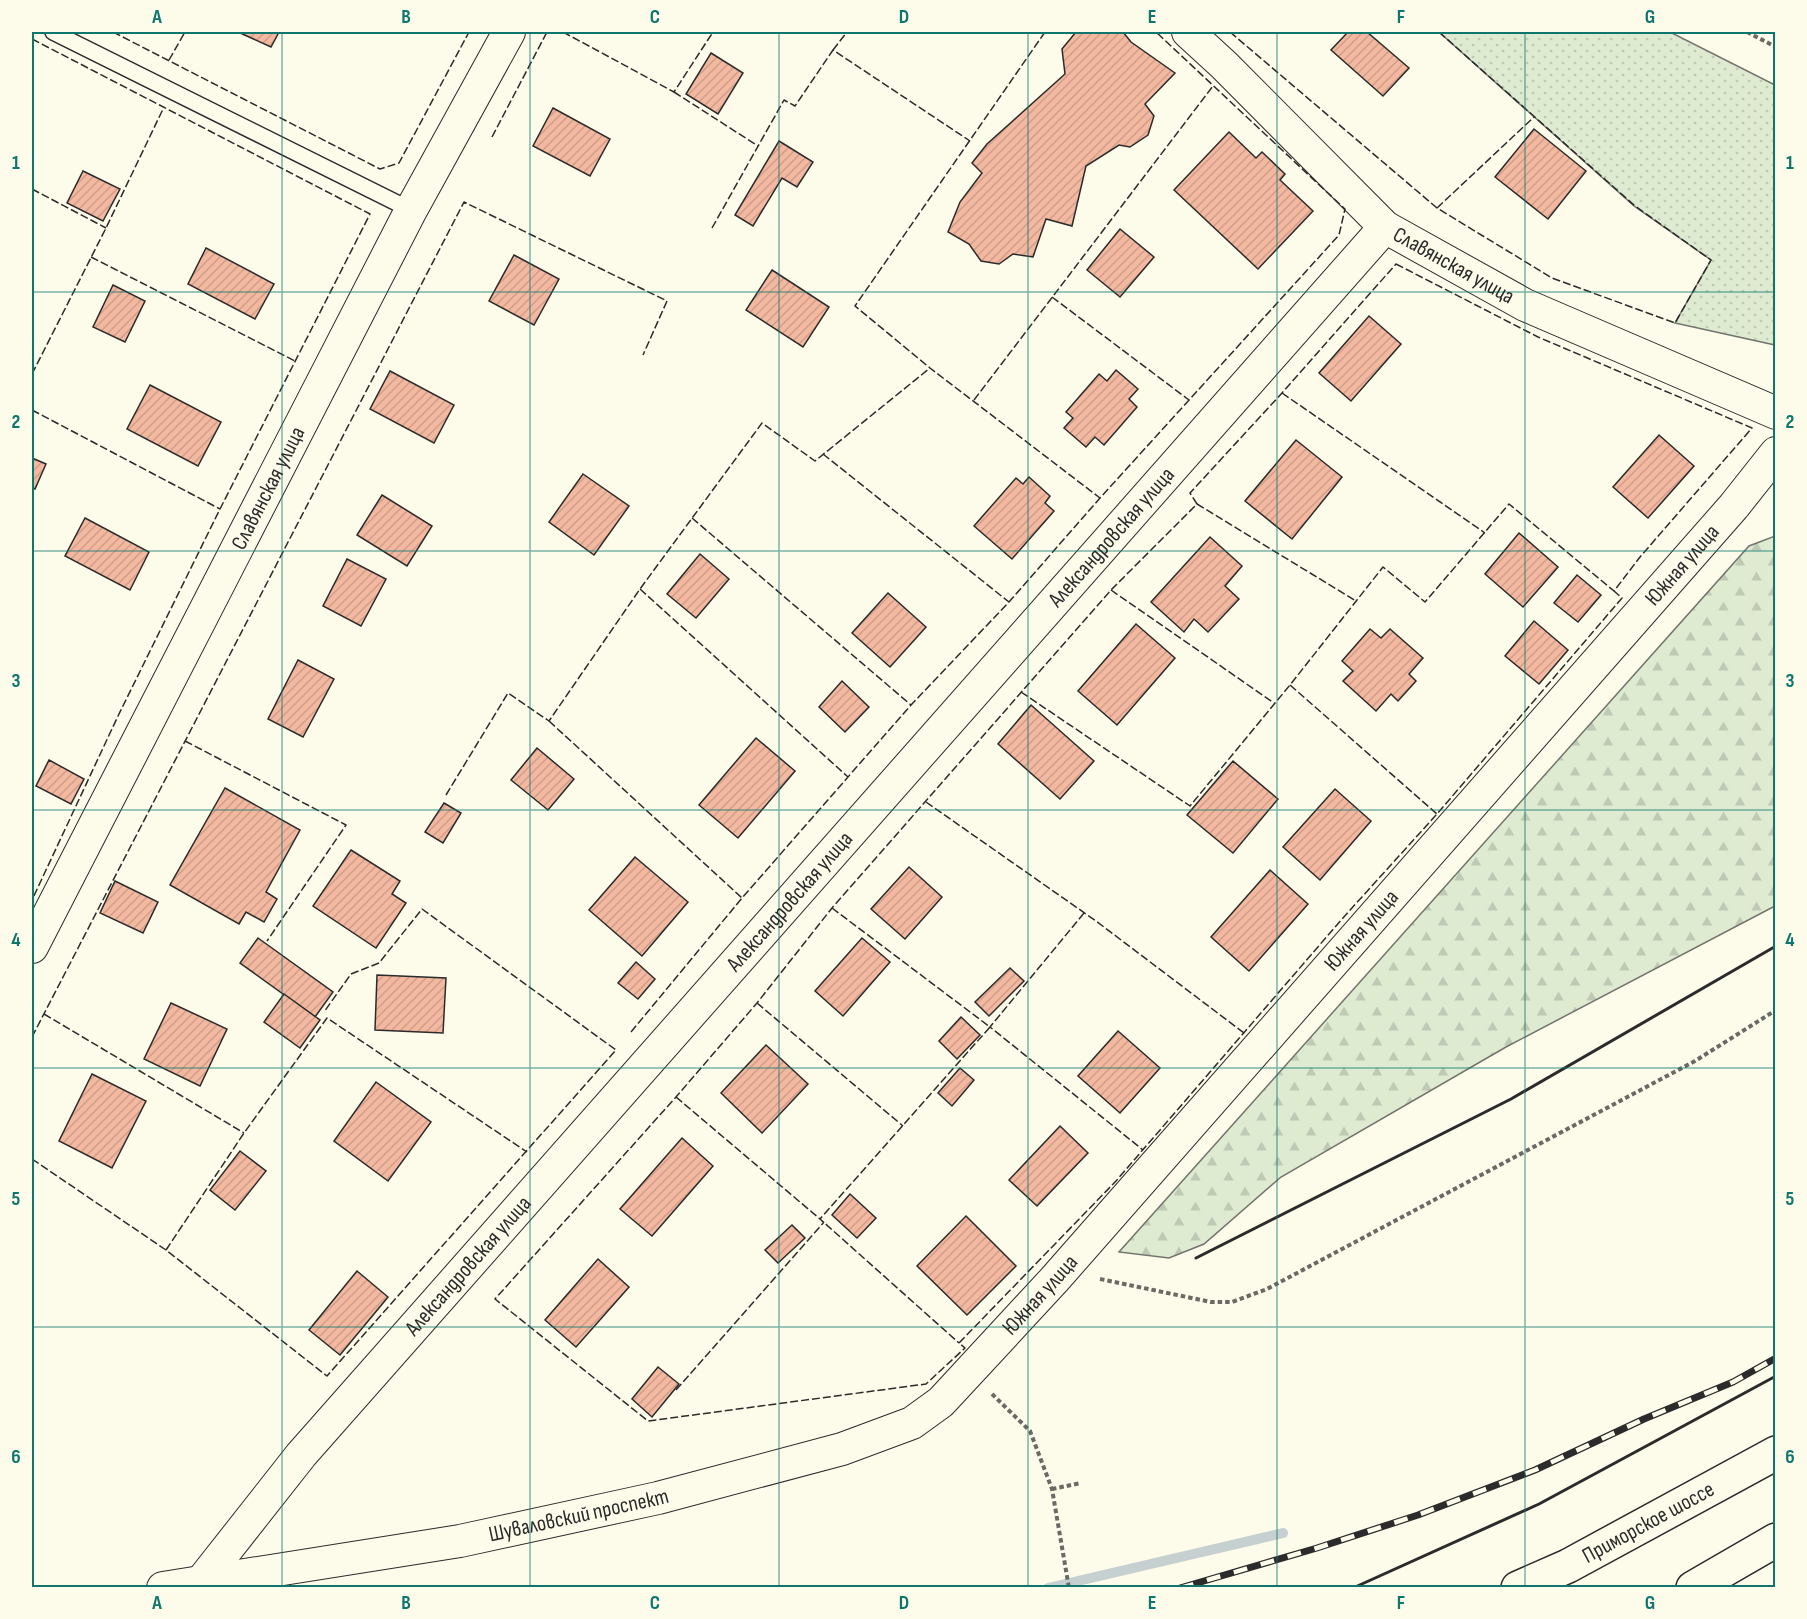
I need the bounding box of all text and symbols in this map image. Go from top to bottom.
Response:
text: A [151,5,162,29]
text: B [401,5,411,29]
text: C [650,5,660,29]
text: D [899,5,909,29]
text: E [1148,5,1156,29]
text: F [1397,5,1405,29]
text: G [1645,5,1655,29]
text: 1 [12,151,20,175]
text: 1 [1786,151,1794,175]
street label: Славянская улица [1388,221,1519,310]
text: 2 [12,410,20,434]
text: 2 [1786,410,1794,434]
street label: Славянская улица [225,422,311,554]
street label: Александровская улица [1042,462,1180,613]
street label: Южная улица [1639,519,1725,611]
text: 3 [12,669,21,693]
text: 3 [1786,669,1795,693]
street label: Александровская улица [720,826,859,978]
street label: Южная улица [1318,884,1404,977]
text: 4 [11,928,21,952]
text: 4 [1785,928,1795,952]
text: 5 [12,1187,21,1211]
text: 5 [1786,1187,1795,1211]
street label: Александровская улица [398,1190,537,1342]
street label: Южная улица [996,1249,1083,1341]
text: 6 [11,1445,21,1469]
text: 6 [1785,1445,1795,1469]
street label: Приморское шоссе [1578,1476,1719,1569]
street label: Шуваловский проспект [486,1482,672,1548]
text: A [151,1591,162,1615]
text: B [401,1591,411,1615]
text: C [650,1591,660,1615]
text: D [899,1591,909,1615]
text: E [1148,1591,1156,1615]
text: F [1397,1591,1405,1615]
text: G [1645,1591,1655,1615]

